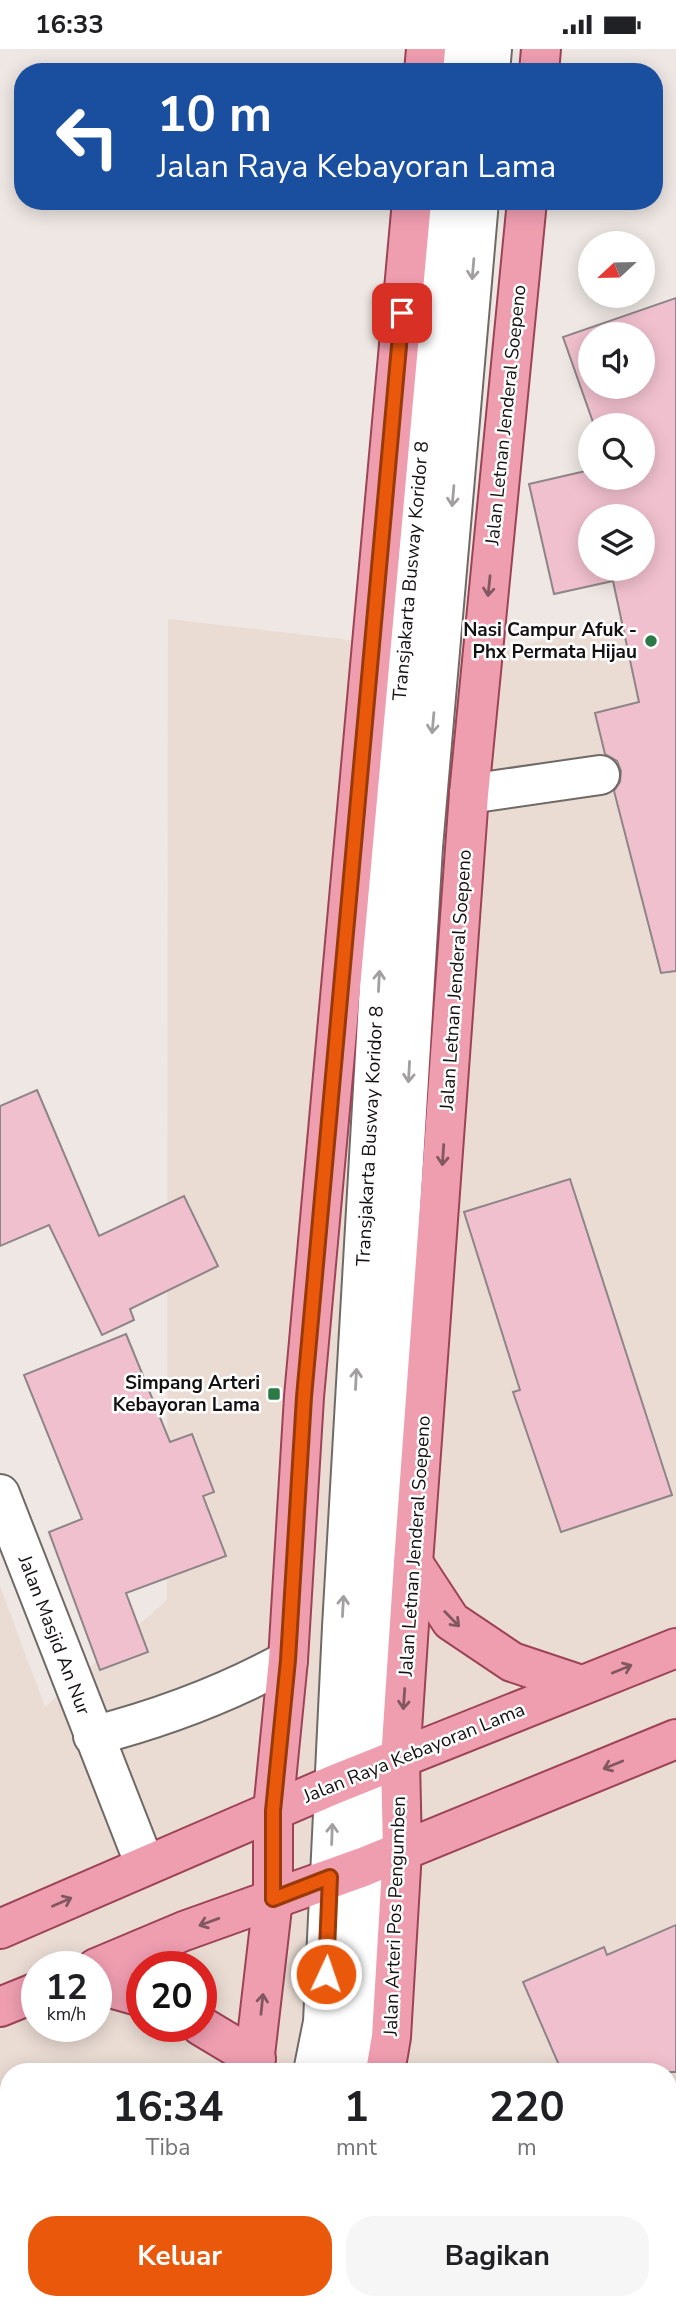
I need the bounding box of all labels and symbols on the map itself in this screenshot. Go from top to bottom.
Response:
north arrow [578,231,654,308]
one-way arrow [466,257,479,280]
pin [372,283,432,343]
street label: Jalan Letnan Jenderal Soepeno [479,284,533,547]
street label: Transjakarta Busway Koridor 8 [387,440,435,702]
one-way arrow [446,484,459,507]
one-way arrow [482,574,495,597]
place label: Nasi Campur Afuk - Phx Permata Hijau [463,617,637,665]
marker: Nasi Campur Afuk - Phx Permata Hijau [643,633,659,649]
one-way arrow [427,711,440,733]
street label: Jalan Letnan Jenderal Soepeno [434,849,478,1112]
one-way arrow [373,970,386,993]
street label: Transjakarta Busway Koridor 8 [350,1005,390,1267]
one-way arrow [402,1060,415,1082]
one-way arrow [436,1143,449,1166]
one-way arrow [350,1368,363,1391]
place label: Simpang Arteri Kebayoran Lama [113,1370,260,1418]
marker: Simpang Arteri Kebayoran Lama [266,1386,282,1402]
street label: Jalan Letnan Jenderal Soepeno [393,1415,437,1678]
street label: Jalan Masjid An Nur [11,1551,96,1719]
one-way arrow [337,1596,350,1618]
one-way arrow [443,1609,460,1627]
one-way arrow [611,1662,633,1675]
one-way arrow [397,1688,410,1710]
street label: Jalan Raya Kebayoran Lama [298,1697,529,1810]
one-way arrow [602,1759,624,1772]
street label: Jalan Arteri Pos Pengumben [378,1796,412,2037]
one-way arrow [325,1822,338,1845]
one-way arrow [51,1895,73,1908]
one-way arrow [199,1917,221,1929]
position arrow [289,1937,363,2011]
speed limit sign: 20 [126,1951,217,2042]
one-way arrow [255,1994,268,2016]

